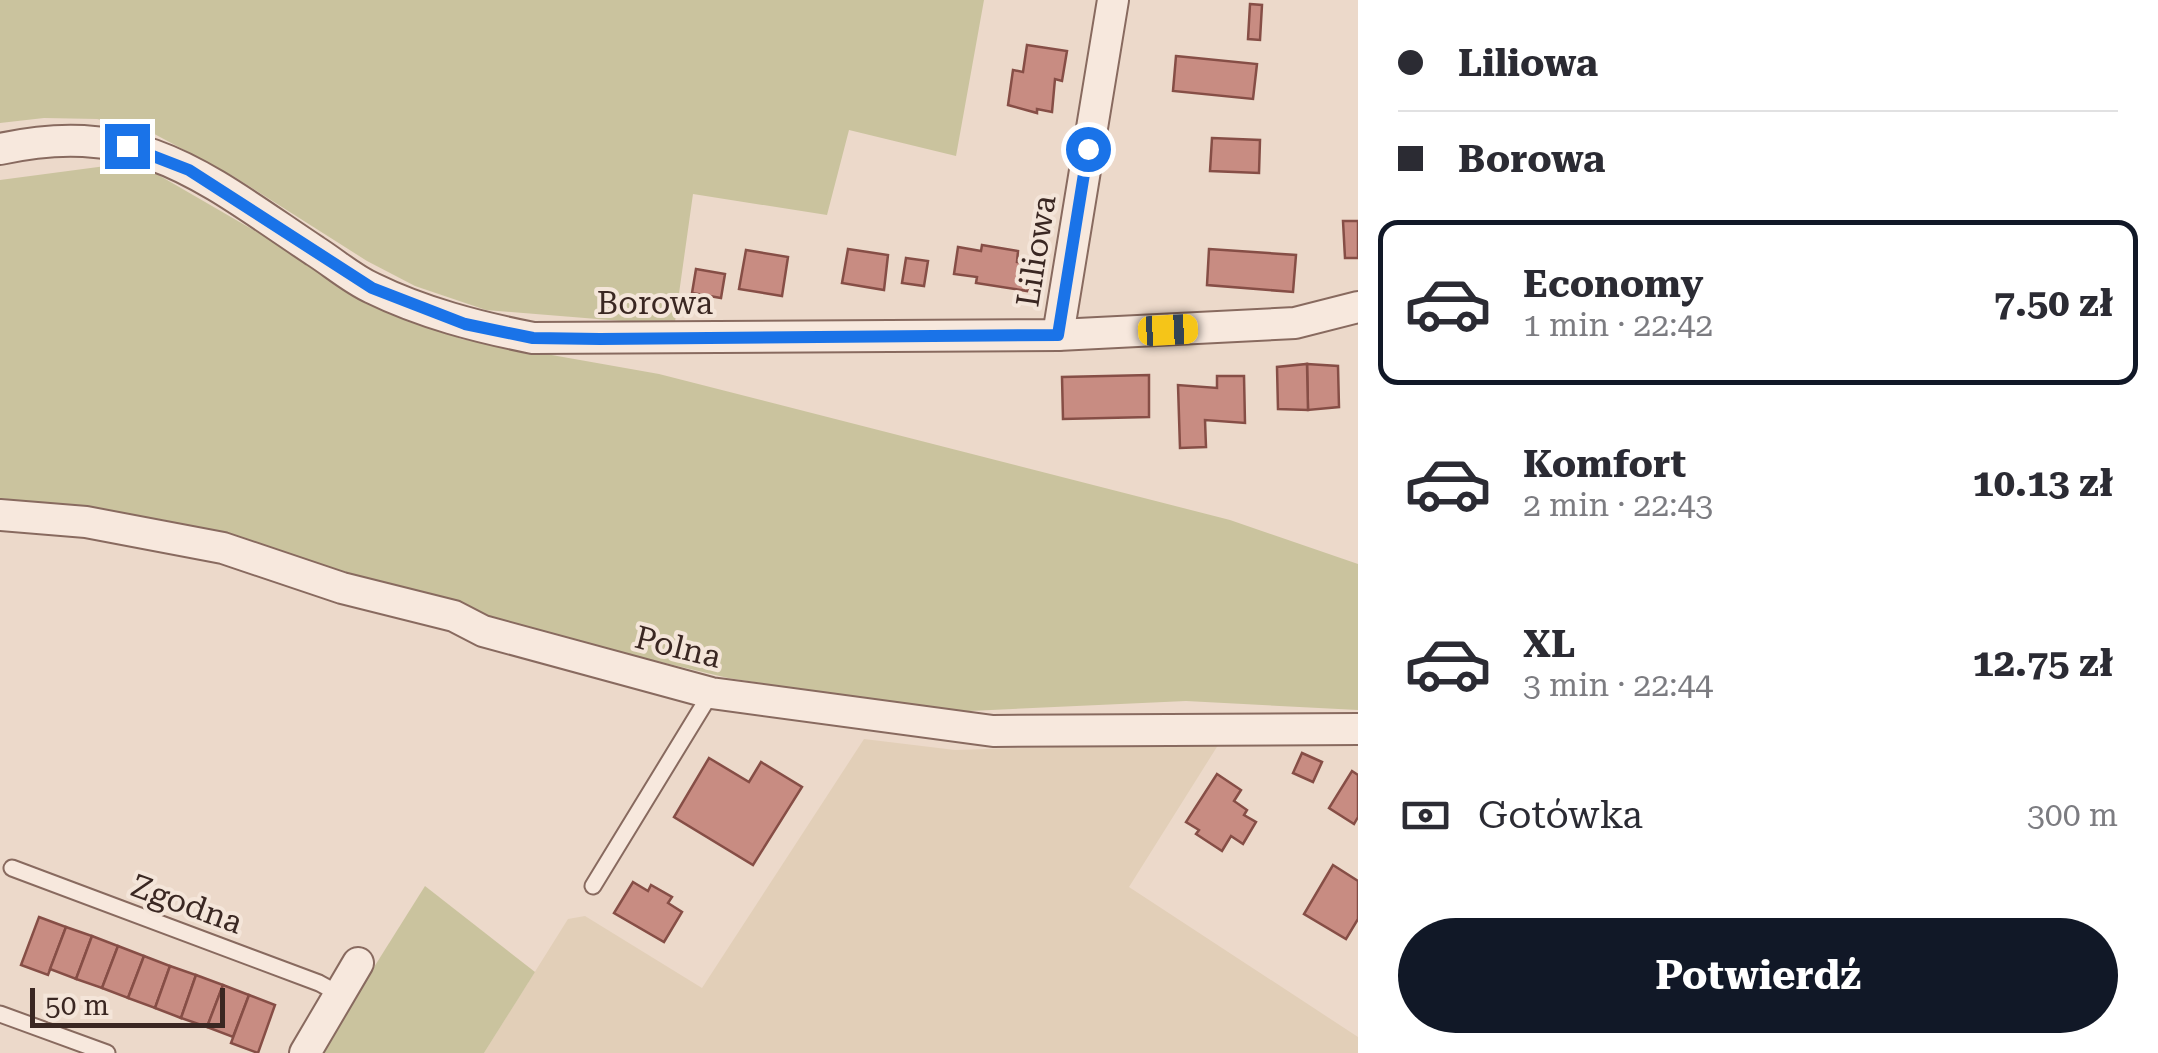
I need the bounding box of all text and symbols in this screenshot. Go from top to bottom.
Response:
text: Liliowa [1458,41,1598,85]
route end [105,124,150,169]
route start [1066,127,1111,172]
text: Borowa [1458,137,1605,181]
street label: Liliowa [1008,192,1064,310]
icon: car [1403,258,1493,348]
text: Economy [1523,262,1703,306]
text: 7.50 zł [1994,281,2113,325]
street label: Borowa [597,284,713,322]
text: 1 min · 22:42 [1523,306,1713,344]
car [1137,313,1199,347]
icon: car [1403,438,1493,528]
text: Komfort [1523,442,1686,486]
text: 10.13 zł [1972,461,2113,505]
text: 2 min · 22:43 [1523,486,1713,524]
street label: Polna [631,618,725,676]
icon: car [1403,618,1493,708]
text: XL [1523,622,1575,666]
text: 12.75 zł [1972,641,2113,685]
text: 3 min · 22:44 [1523,666,1713,704]
icon: cash [1398,788,1453,843]
text: Gotówka [1478,793,1643,837]
text: 300 m [2027,796,2118,834]
street label: Zgodna [126,866,248,942]
button: Potwierdź [1398,918,2118,1033]
scale bar [30,983,225,1028]
text: 50 m [45,989,109,1022]

